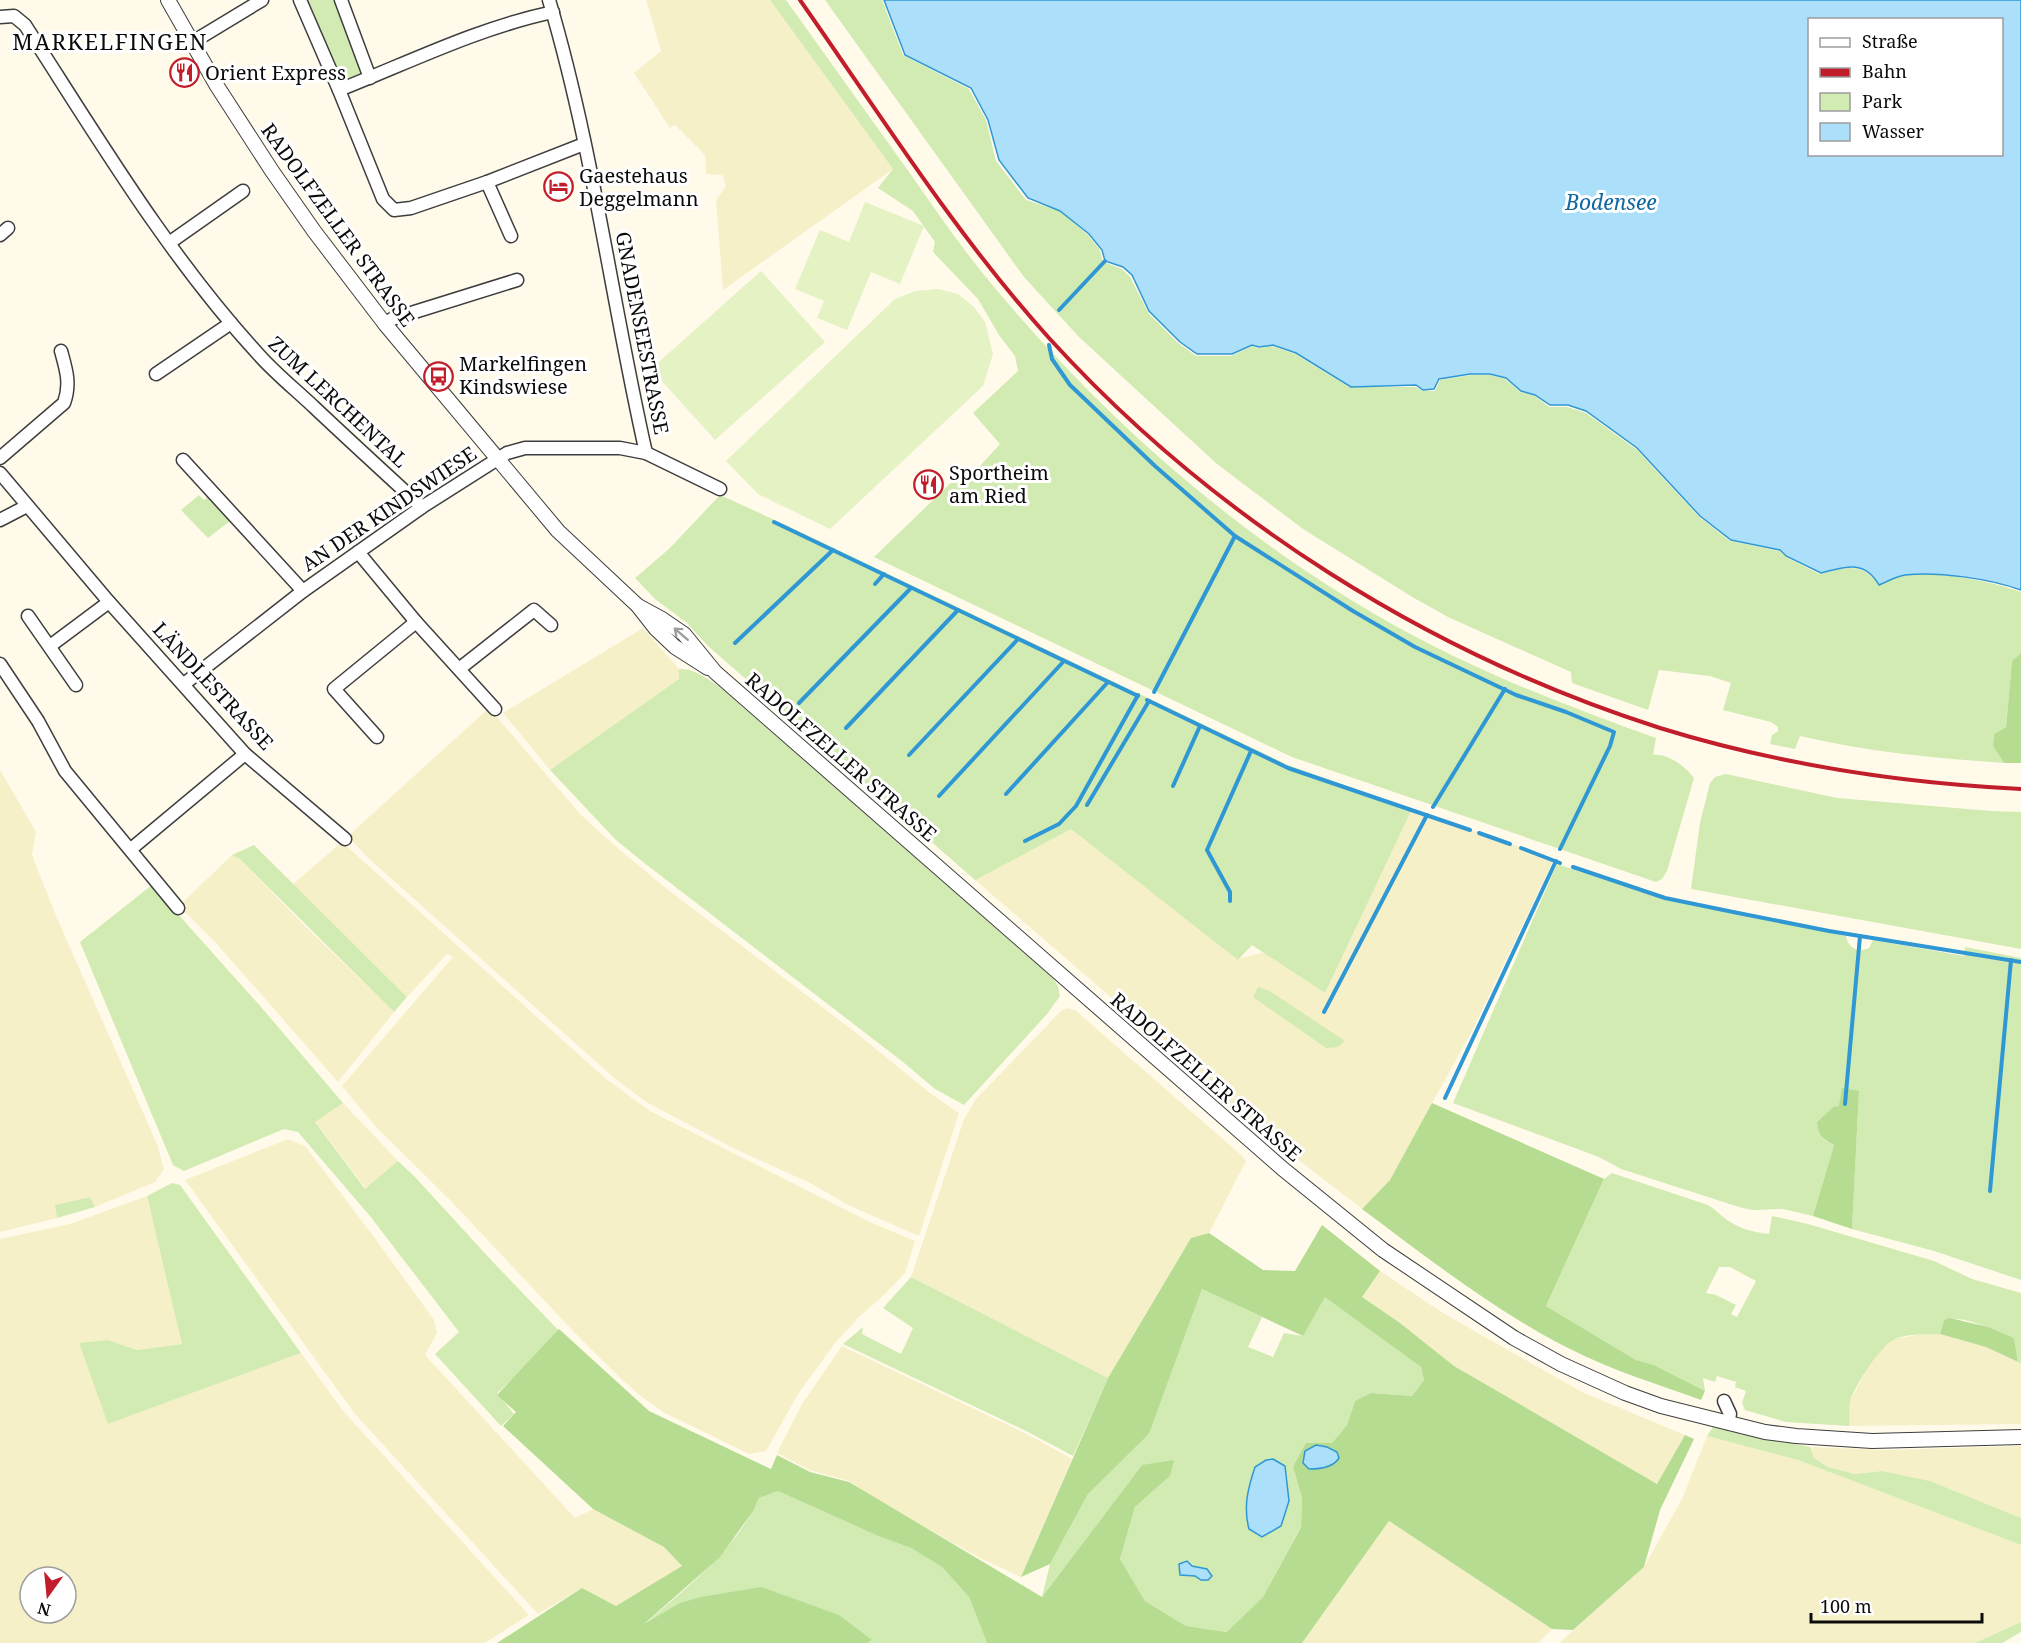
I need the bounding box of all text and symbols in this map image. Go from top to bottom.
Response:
legend [1808,18,2003,156]
district label: MARKELFINGEN [12,26,208,56]
text: Straße [1862,29,1918,53]
restaurant icon: Orient Express [168,57,200,89]
place label: Orient Express [205,59,346,86]
text: Bahn [1862,59,1907,83]
text: Park [1862,89,1902,113]
street label: RADOLFZELLER STRASSE [255,118,421,332]
text: Wasser [1862,119,1925,143]
place label: Gaestehaus Deggelmann [579,162,699,212]
hotel icon: Gaestehaus Deggelmann [542,171,574,203]
water label: Bodensee [1564,188,1657,216]
street label: GNADENSEESTRASSE [610,229,675,437]
street label: ZUM LERCHENTAL [263,330,414,473]
place label: Markelfingen Kindswiese [459,350,587,400]
bus stop icon: Markelfingen Kindswiese [422,360,454,392]
street label: AN DER KINDSWIESE [296,440,481,577]
place label: Sportheim am Ried [949,459,1049,509]
restaurant icon: Sportheim am Ried [912,469,944,501]
street label: LÄNDLESTRASSE [147,616,280,755]
one-way arrow [673,627,689,640]
street label: RADOLFZELLER STRASSE [740,666,943,847]
street label: RADOLFZELLER STRASSE [1105,986,1308,1167]
north arrow [18,1565,78,1625]
scale bar [1811,1586,1982,1624]
text: 100 m [1820,1594,1872,1618]
text: N [35,1597,53,1622]

